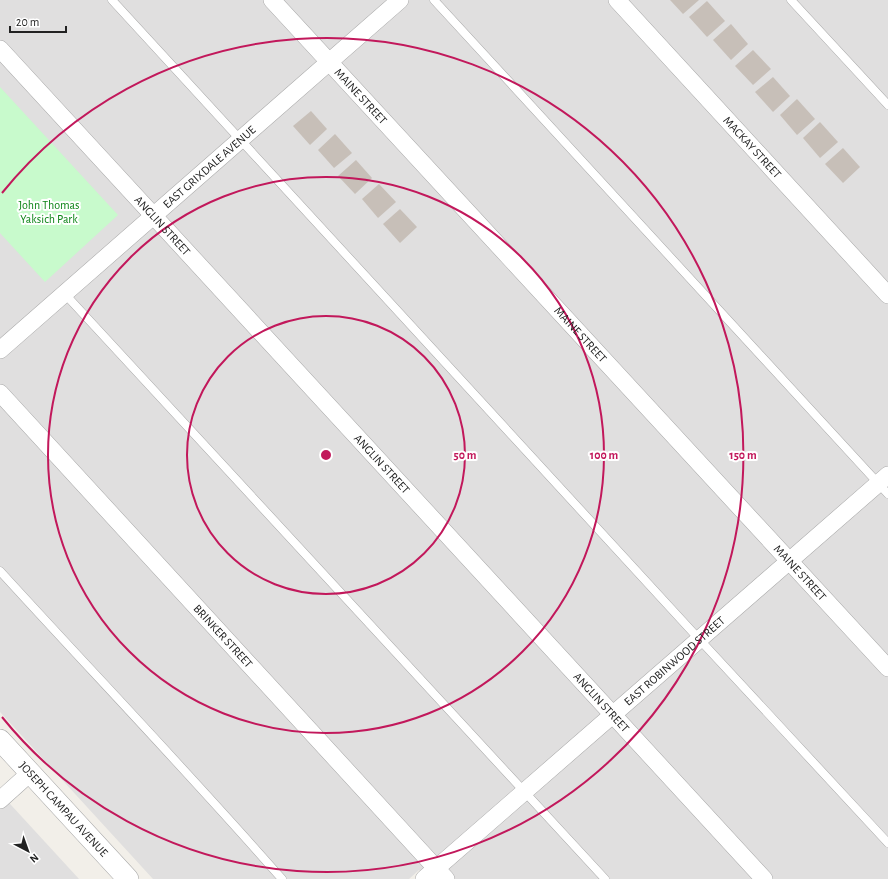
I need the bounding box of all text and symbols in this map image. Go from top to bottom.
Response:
scale bar [10,8,66,34]
text: 20 m [16,16,39,28]
street label: MAINE STREET [332,66,389,127]
street label: MACKAY STREET [721,114,784,181]
street label: EAST GRIXDALE AVENUE [161,123,258,210]
street label: ANGLIN STREET [132,194,193,258]
park label: John Thomas Yaksich Park [18,199,80,225]
street label: MAINE STREET [552,304,609,365]
street label: ANGLIN STREET [352,432,412,496]
centre of rings [319,448,333,462]
text: 50 m [454,449,477,461]
text: 100 m [590,449,618,461]
text: 150 m [729,449,757,461]
street label: MAINE STREET [772,542,829,603]
street label: BRINKER STREET [191,602,255,670]
street label: EAST ROBINWOOD STREET [622,614,727,708]
street label: ANGLIN STREET [571,670,632,734]
street label: JOSEPH CAMPAU AVENUE [16,759,112,859]
north arrow [8,831,48,871]

